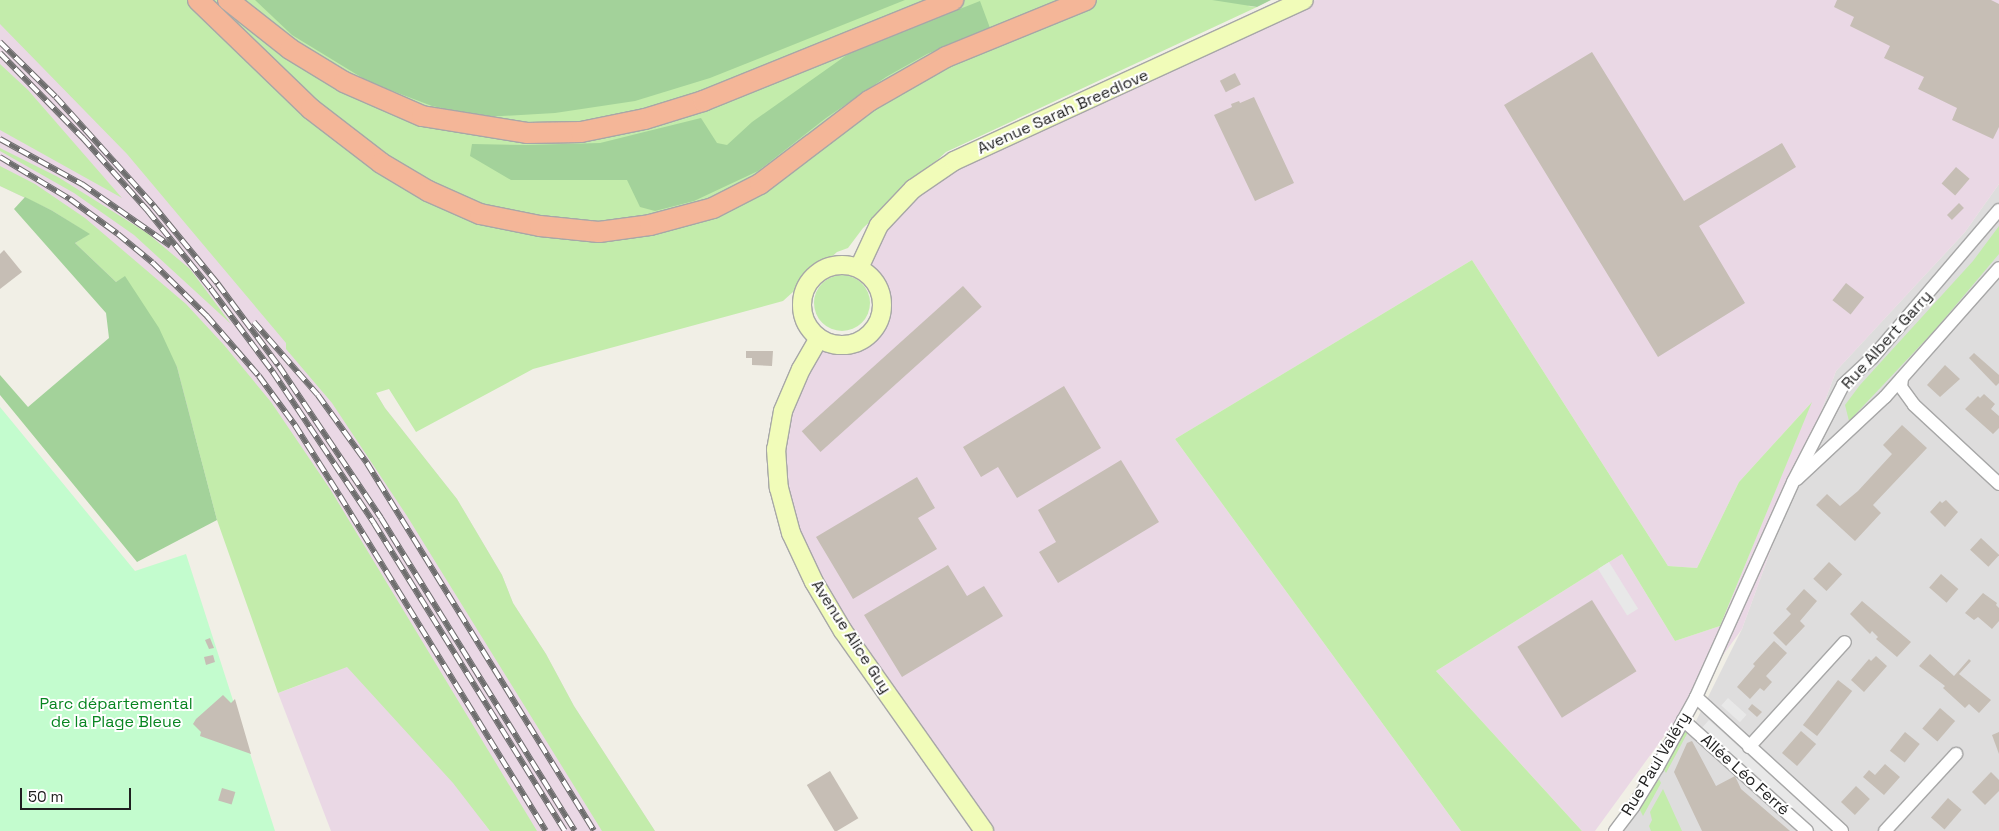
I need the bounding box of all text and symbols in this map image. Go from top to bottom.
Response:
street label: Avenue Sarah Breedlove [974,66,1152,158]
street label: Rue Albert Garry [1838,287,1936,393]
street label: Avenue Alice Guy [807,576,895,698]
park label: Parc départemental de la Plage Bleue [39,694,193,732]
street label: Rue Paul Valéry [1618,709,1694,819]
street label: Allée Léo Ferré [1697,730,1793,820]
scale bar [22,778,134,810]
text: 50 m [28,787,63,806]

